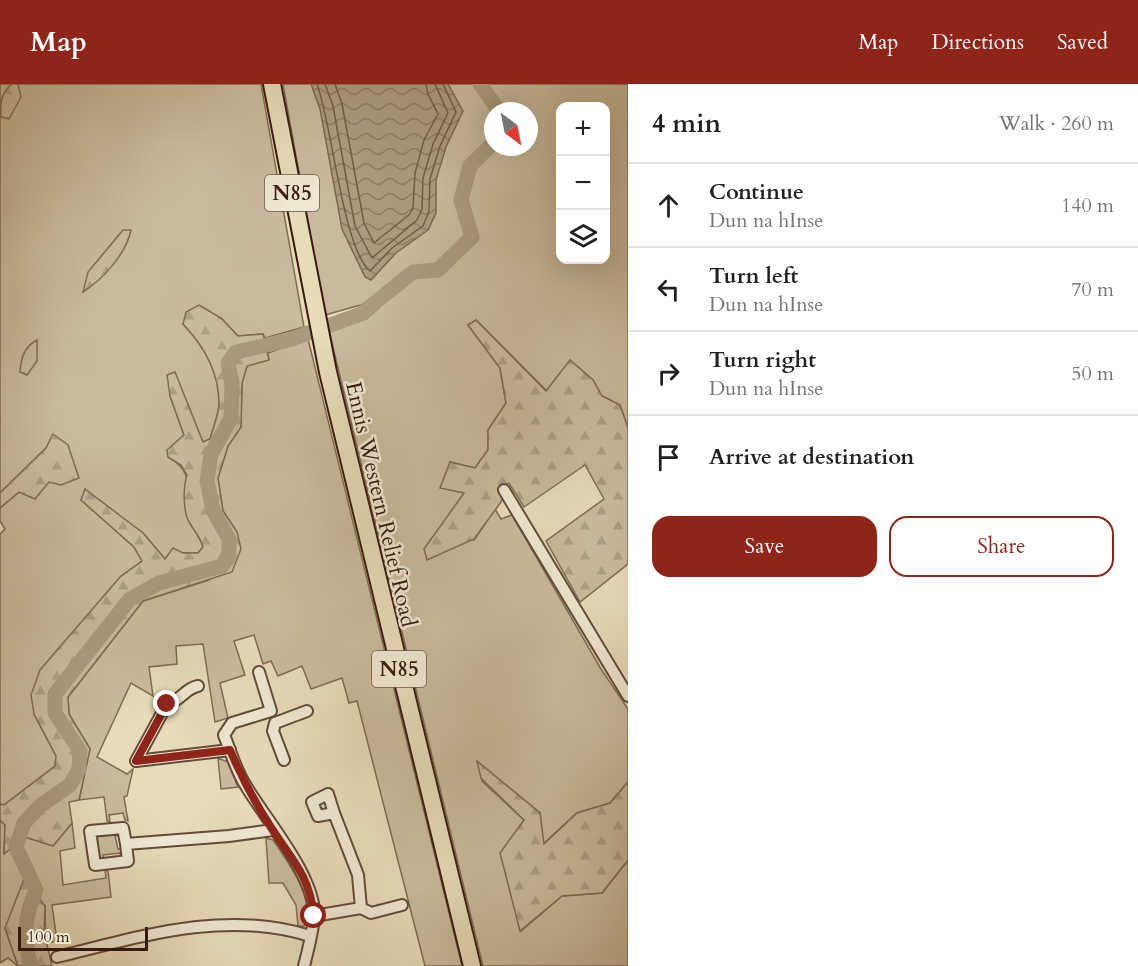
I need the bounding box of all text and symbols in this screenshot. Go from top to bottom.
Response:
text: Map [30,23,87,61]
text: Map [858,28,898,57]
text: Directions [931,28,1024,57]
text: Saved [1057,28,1108,57]
north arrow [484,102,538,156]
map controls [556,102,610,264]
button: + [556,102,610,156]
text: 4 min [652,106,721,141]
text: Walk · 260 m [999,110,1114,137]
button: − [556,156,610,210]
road number: N85 [265,175,319,211]
text: Continue [709,177,804,207]
icon: ahead [652,189,685,222]
text: 140 m [1061,192,1114,219]
text: Dun na hInse [709,207,823,234]
button: layers [556,210,610,264]
text: Turn left [709,261,798,291]
icon: left [652,273,685,306]
text: 70 m [1071,276,1114,303]
text: Dun na hInse [709,291,823,318]
text: Turn right [709,345,816,375]
icon: right [652,357,685,390]
text: 50 m [1071,360,1114,387]
text: Dun na hInse [709,375,823,402]
street label: Ennis Western Relief Road [338,379,424,630]
icon: arrive [652,441,685,474]
text: Arrive at destination [709,442,914,472]
button: Save [652,516,877,577]
button: Share [889,516,1114,577]
road number: N85 [372,651,426,687]
route end [153,690,179,716]
route start [300,902,326,928]
scale bar [18,924,148,952]
text: 100 m [27,926,69,948]

